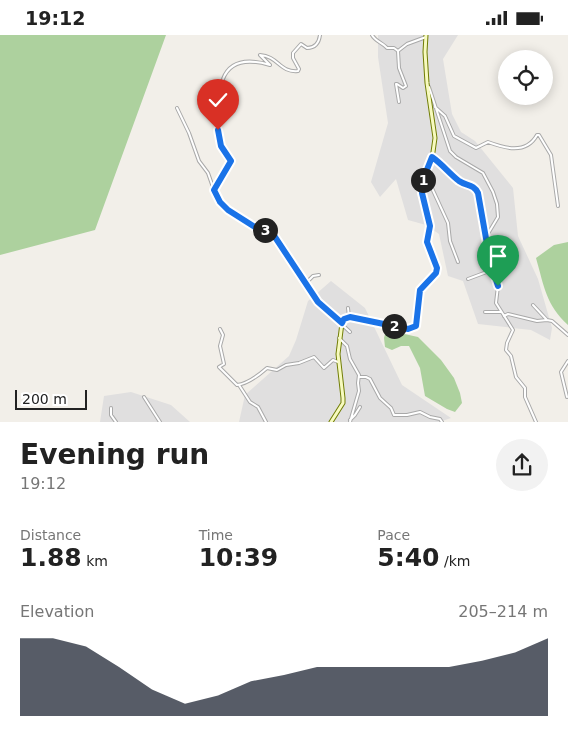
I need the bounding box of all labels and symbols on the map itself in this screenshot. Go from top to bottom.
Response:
pin [197,79,239,130]
pin: 1 [410,167,436,193]
pin: 3 [252,217,278,243]
pin [477,235,519,286]
pin: 2 [382,313,406,339]
scale bar [15,387,88,410]

